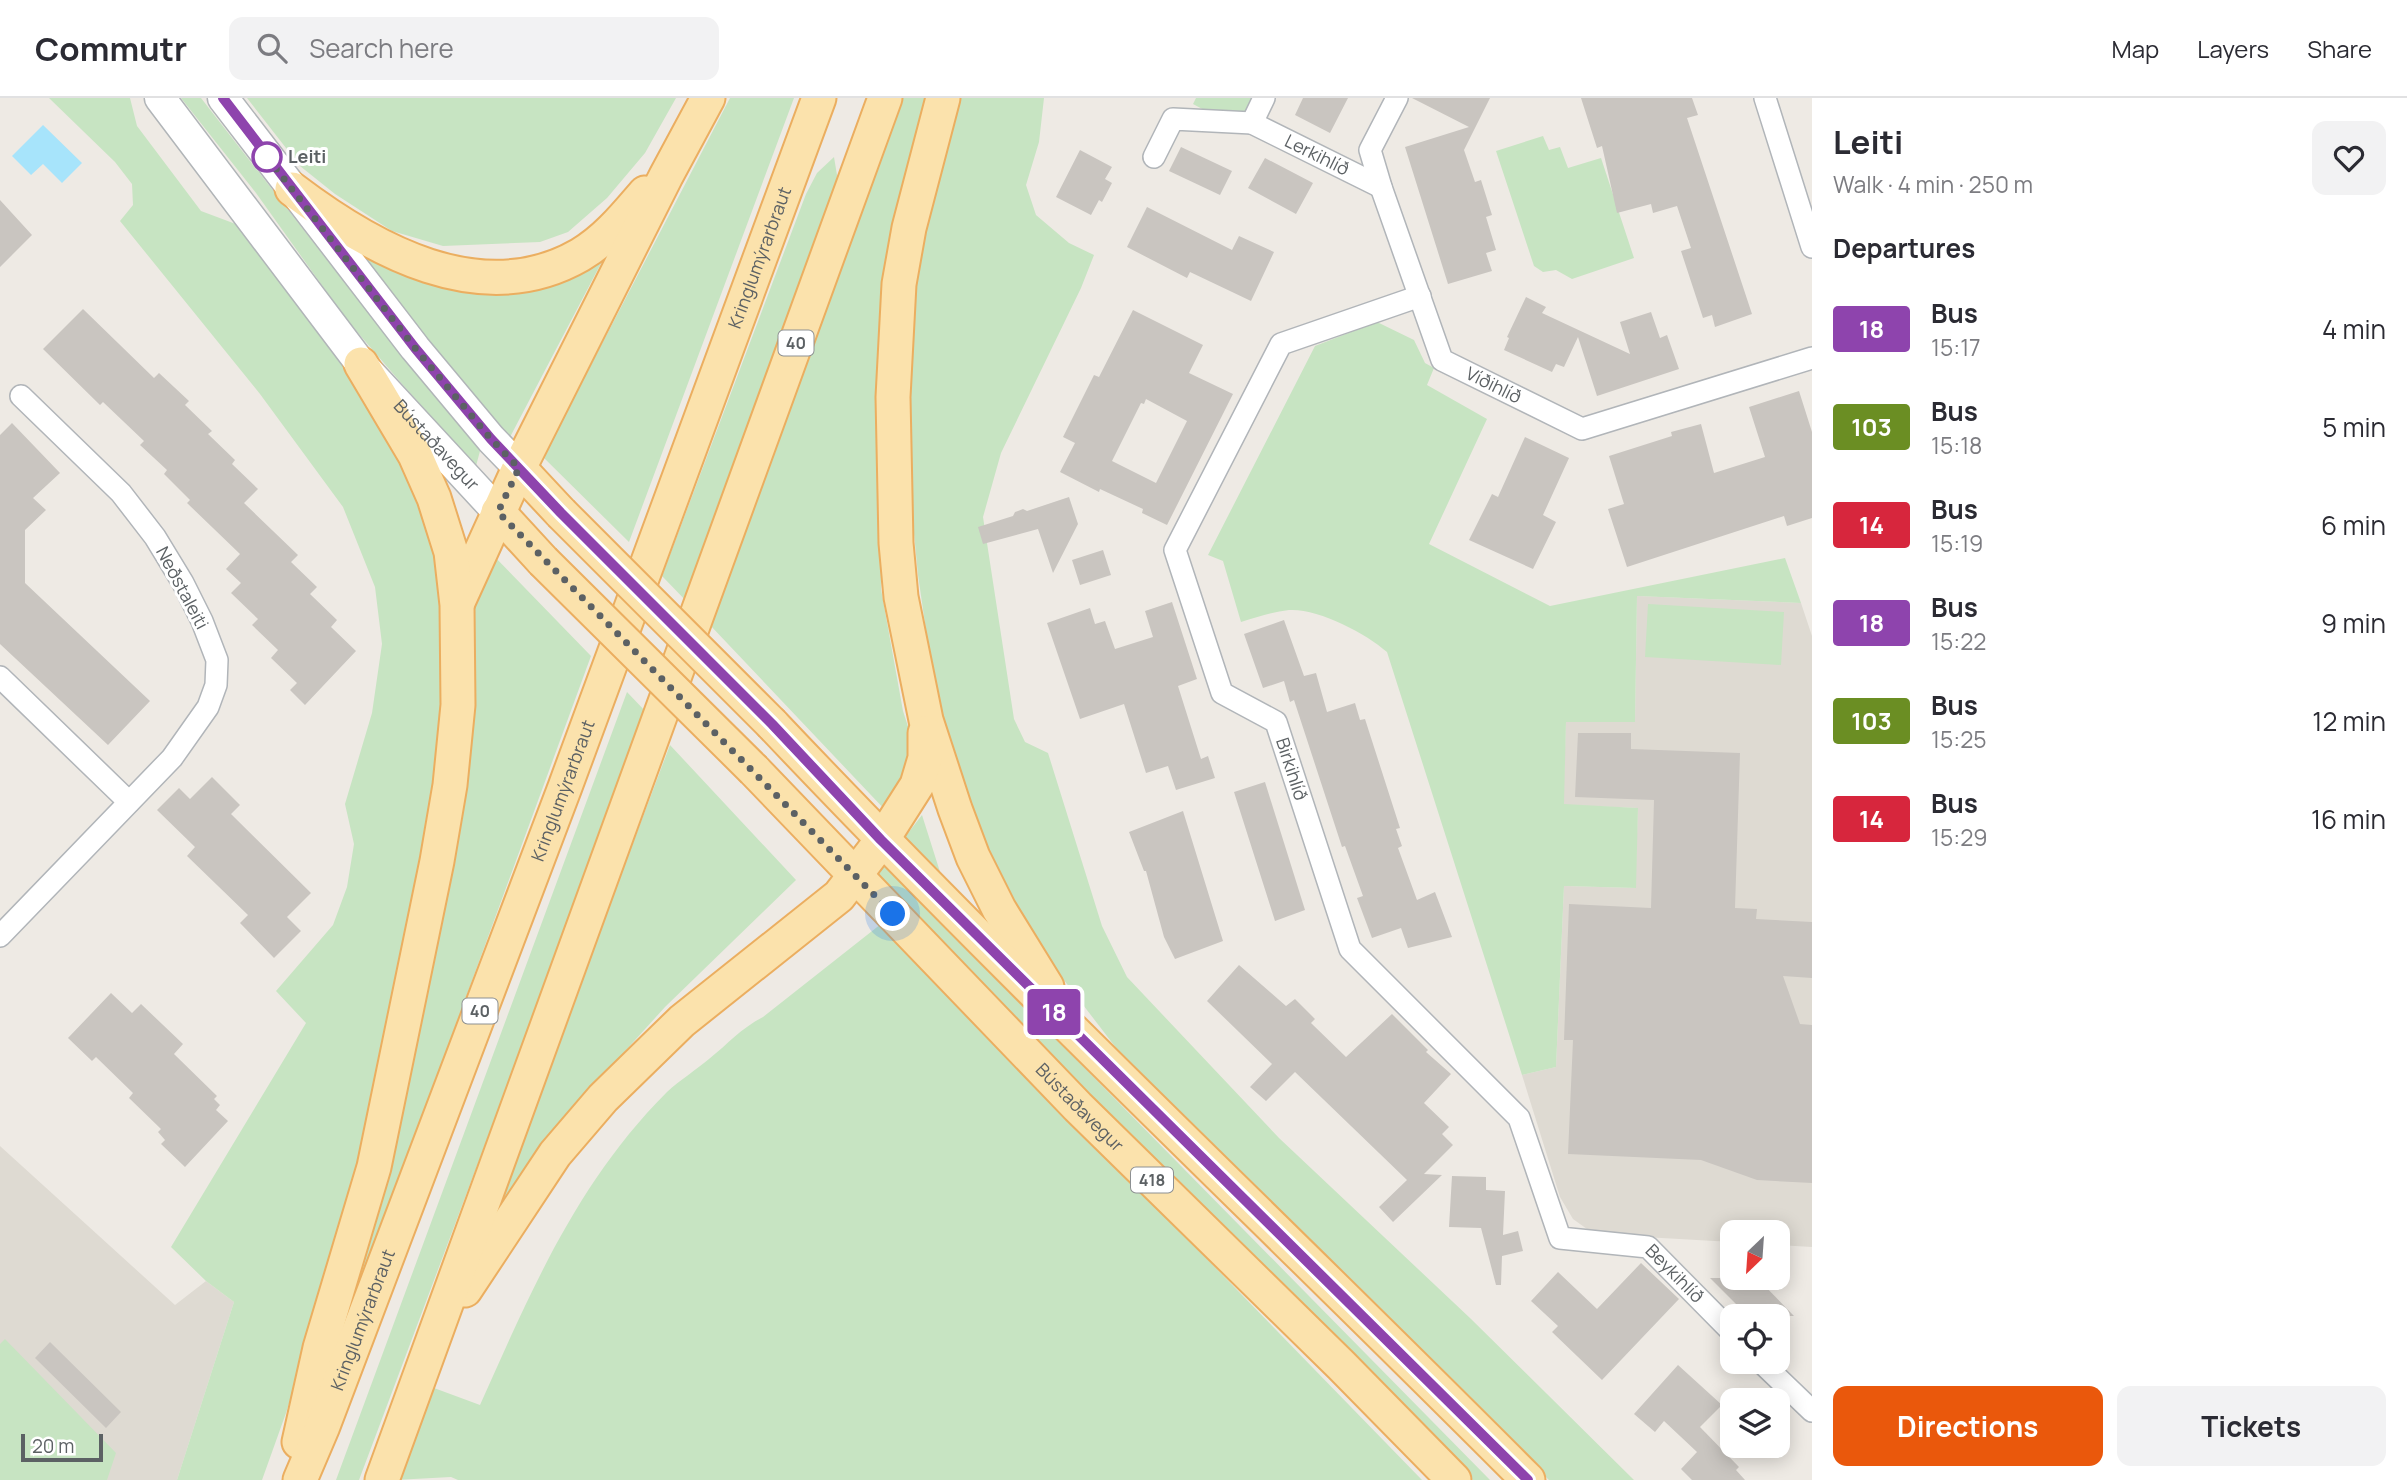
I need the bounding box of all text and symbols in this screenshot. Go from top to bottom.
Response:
search box [229,17,719,80]
text: Commutr [35,26,187,71]
icon: search [253,29,291,67]
text: Search here [309,30,454,66]
text: Map [2112,32,2159,65]
text: Layers [2197,32,2269,65]
text: Share [2307,32,2372,65]
text: Leiti [1833,119,1903,164]
button: heart [2312,121,2386,195]
street label: Lerkihlíð [1281,128,1353,180]
marker: Leiti [252,142,282,172]
place label: Leiti [288,144,326,168]
text: Walk · 4 min · 250 m [1833,168,2033,200]
street label: Kringlumýrarbraut [722,183,796,332]
text: Departures [1833,230,1975,266]
text: Bus [1931,295,1978,331]
text: 4 min [2322,311,2386,347]
text: 18 [1859,312,1884,345]
road number: 40 [778,330,814,356]
text: 15:17 [1931,331,1981,363]
street label: Víðihlíð [1462,361,1526,408]
text: Bus [1931,393,1978,429]
street label: Bústaðavegur [389,394,485,495]
text: 5 min [2322,409,2386,445]
text: 103 [1851,410,1892,443]
text: 15:18 [1931,429,1982,461]
text: Bus [1931,491,1978,527]
text: 6 min [2321,507,2386,543]
text: 14 [1859,508,1884,541]
text: 15:19 [1931,527,1983,559]
street label: Neðstaleiti [151,542,215,633]
text: Bus [1931,589,1978,625]
text: 9 min [2321,605,2386,641]
text: 18 [1859,606,1884,639]
text: 15:22 [1931,625,1986,657]
text: Bus [1931,687,1978,723]
text: 12 min [2312,703,2386,739]
text: 103 [1851,704,1892,737]
street label: Kringlumýrarbraut [525,716,600,864]
text: 15:25 [1931,723,1987,755]
street label: Birkihlíð [1271,734,1314,803]
text: Bus [1931,785,1978,821]
text: 16 min [2311,801,2386,837]
text: 14 [1859,802,1884,835]
text: 15:29 [1931,821,1988,853]
your location [875,896,910,931]
line badge: 18 [1023,989,1086,1035]
text: 18 [1041,995,1067,1028]
road number: 40 [462,998,498,1023]
street label: Bústaðavegur [1031,1057,1130,1157]
road number: 418 [1131,1168,1173,1192]
north arrow [1720,1220,1790,1290]
map controls [1720,1220,1790,1458]
street label: Beykihlíð [1641,1238,1709,1308]
street label: Kringlumýrarbraut [325,1246,400,1394]
button: locate [1720,1304,1790,1374]
button: Directions [1833,1386,2103,1466]
button: Tickets [2117,1386,2386,1466]
button: layers [1720,1388,1790,1458]
scale bar [21,1431,103,1463]
text: 20 m [32,1433,74,1459]

